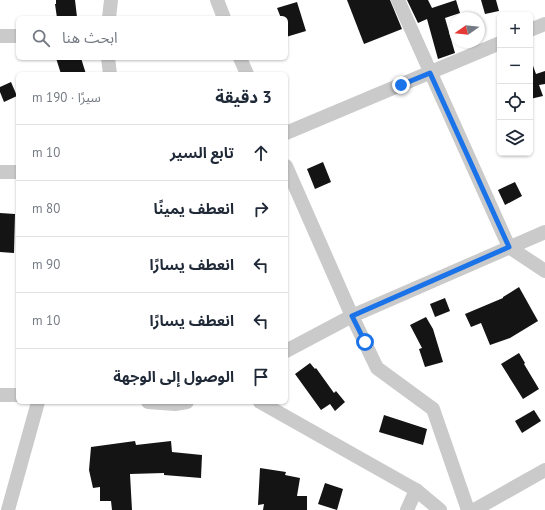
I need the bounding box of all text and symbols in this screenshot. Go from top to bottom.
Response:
north arrow [449,12,485,48]
map controls [497,12,533,156]
button: + [497,12,533,48]
search box [16,16,288,60]
icon: search [30,27,52,49]
text: ابحث هنا [62,28,118,47]
button: − [497,48,533,84]
route end [392,76,410,94]
button: locate [497,84,533,120]
text: 3 دقيقة [215,86,272,108]
text: سيرًا · 190 m [32,89,101,106]
button: layers [497,120,533,156]
icon: ahead [250,142,272,164]
text: تابع السير [170,143,234,162]
text: 10 m [32,144,60,161]
icon: right [250,198,272,220]
text: انعطف يمينًا [154,199,234,218]
text: 80 m [32,200,60,217]
icon: left [250,254,272,276]
text: انعطف يسارًا [150,255,234,274]
text: 90 m [32,256,60,273]
icon: left [250,310,272,332]
text: انعطف يسارًا [150,311,234,330]
text: 10 m [32,312,60,329]
route start [356,333,374,351]
icon: arrive [250,366,272,388]
text: الوصول إلى الوجهة [113,367,234,386]

